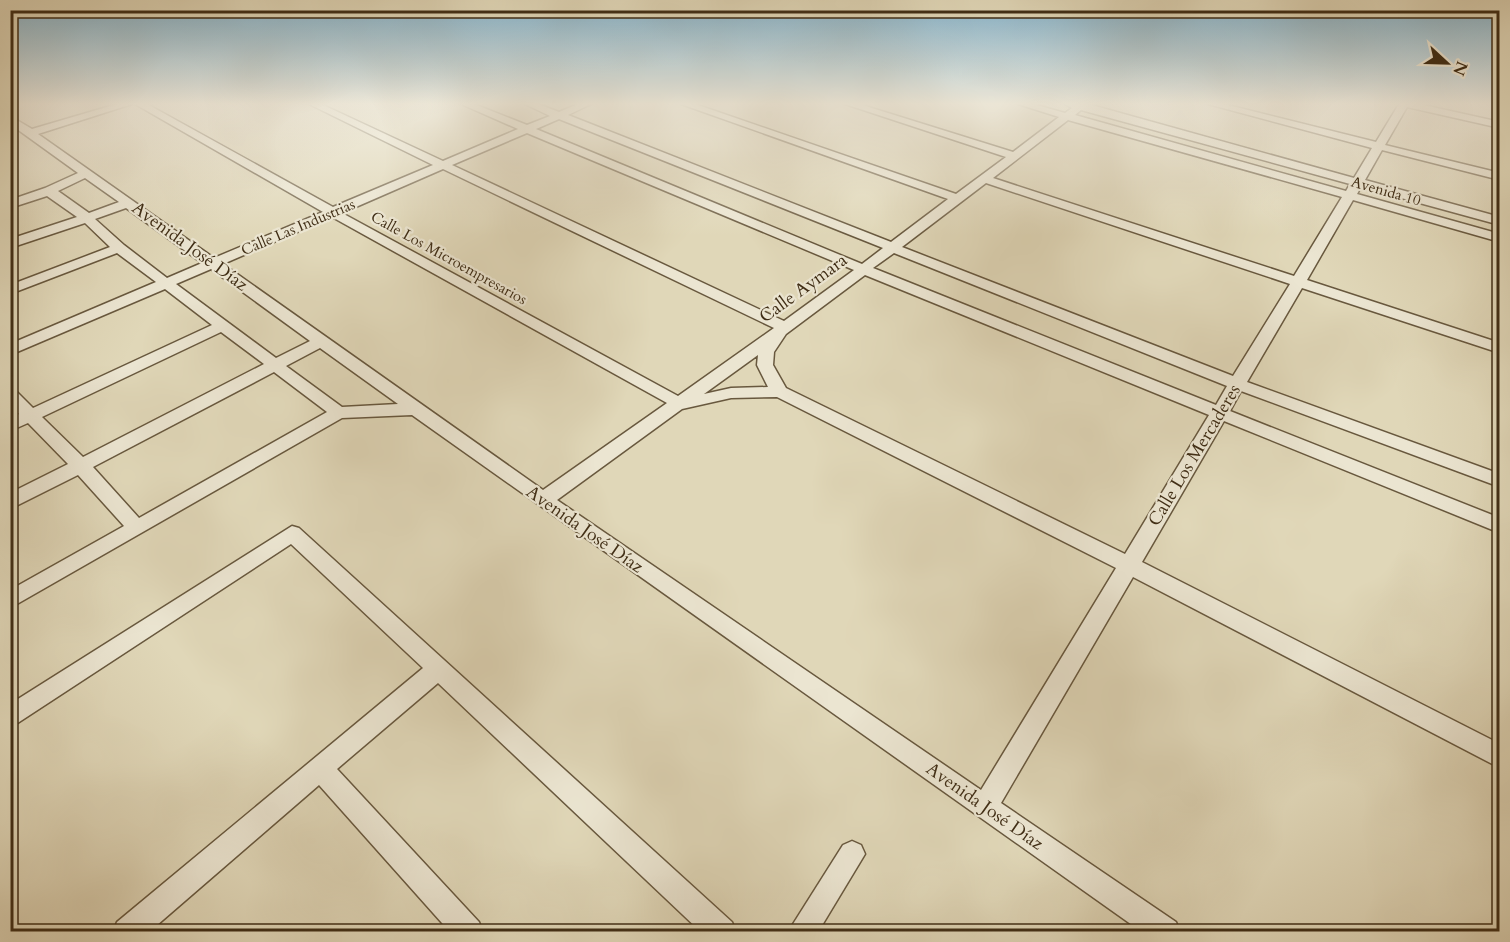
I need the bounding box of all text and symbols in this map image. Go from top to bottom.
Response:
north arrow [1417,33,1477,93]
text: N [1447,58,1473,79]
street label: Avenida 10 [1349,172,1424,211]
street label: Calle Las Industrias [238,194,358,260]
street label: Avenida José Díaz [127,196,253,297]
street label: Calle Los Microempresarios [367,207,531,309]
street label: Calle Aymara [754,248,853,329]
street label: Calle Los Mercaderes [1142,380,1247,531]
street label: Avenida José Díaz [521,480,648,579]
street label: Avenida José Díaz [921,757,1048,856]

